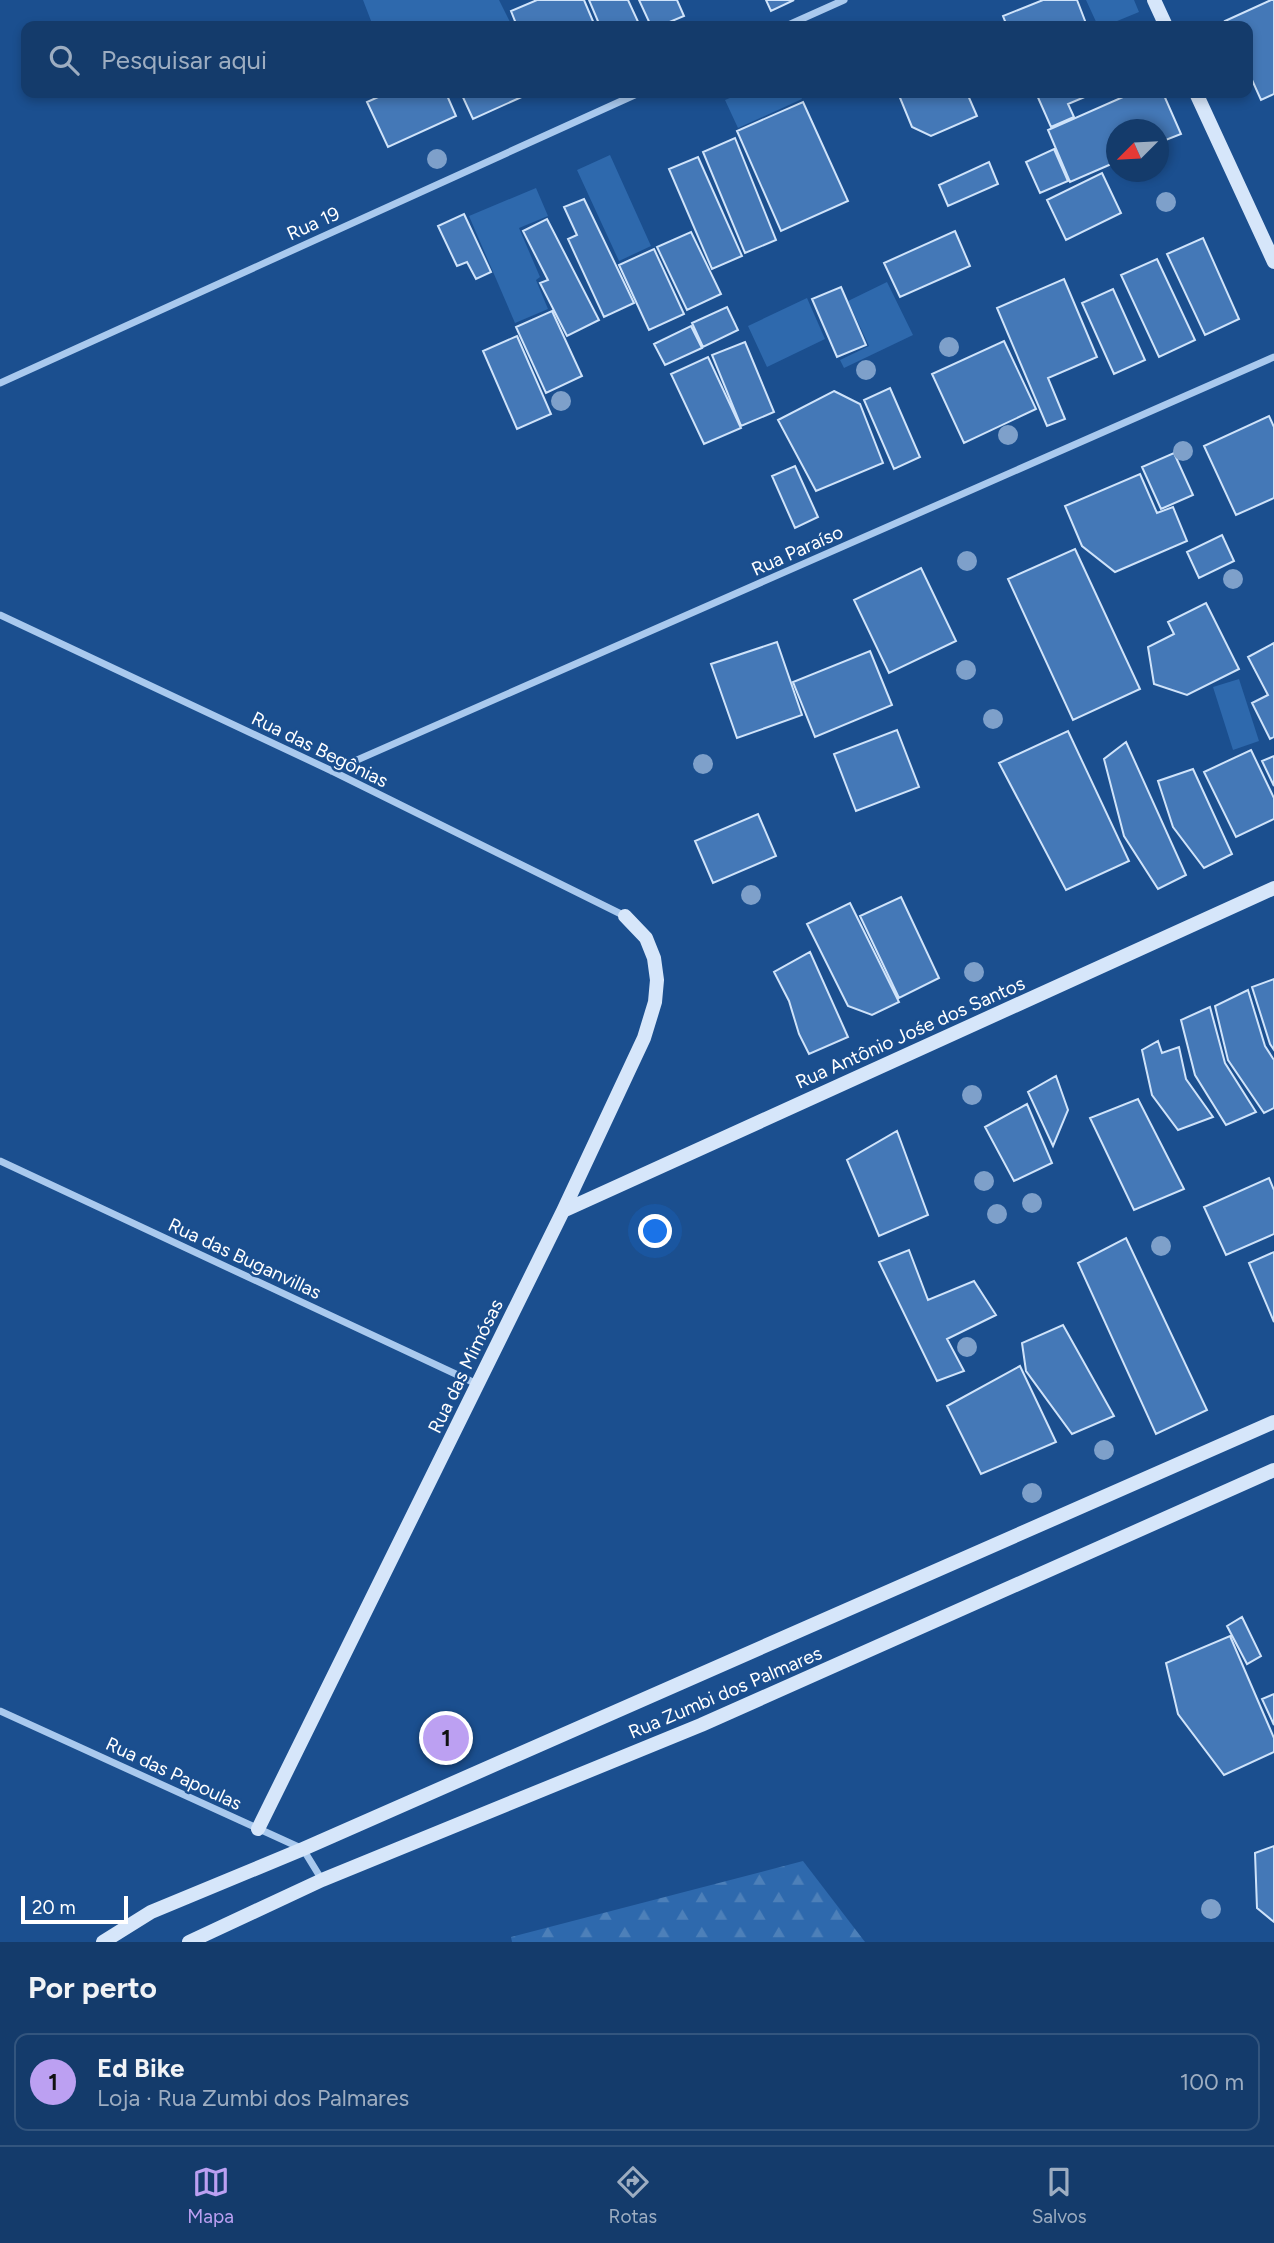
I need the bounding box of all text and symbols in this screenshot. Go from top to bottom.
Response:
search box [21,21,1253,98]
icon: search [45,41,83,79]
text: Pesquisar aqui [101,44,267,76]
north arrow [1106,119,1169,182]
street label: Rua 19 [283,202,343,245]
street label: Rua Paraíso [748,520,847,581]
street label: Rua das Begônias [248,706,392,792]
street label: Rua Antônio Jośe dos Santos [792,971,1029,1094]
street label: Rua das Buganvillas [165,1213,325,1304]
your location [638,1214,672,1248]
street label: Rua das Mimósas [423,1295,508,1437]
street label: Rua Zumbi dos Palmares [625,1641,826,1744]
pin: 1 [423,1712,469,1764]
street label: Rua das Papoulas [102,1732,246,1815]
scale bar [21,1893,128,1925]
text: 20 m [32,1896,76,1919]
text: Por perto [28,1969,157,2006]
text: Ed Bike [97,2052,184,2084]
text: 1 [48,2068,58,2096]
text: 100 m [1180,2068,1244,2096]
text: Loja · Rua Zumbi dos Palmares [97,2084,409,2112]
tab: Mapa [187,2163,234,2228]
tab: Rotas [609,2163,657,2228]
tab: Salvos [1032,2163,1087,2228]

